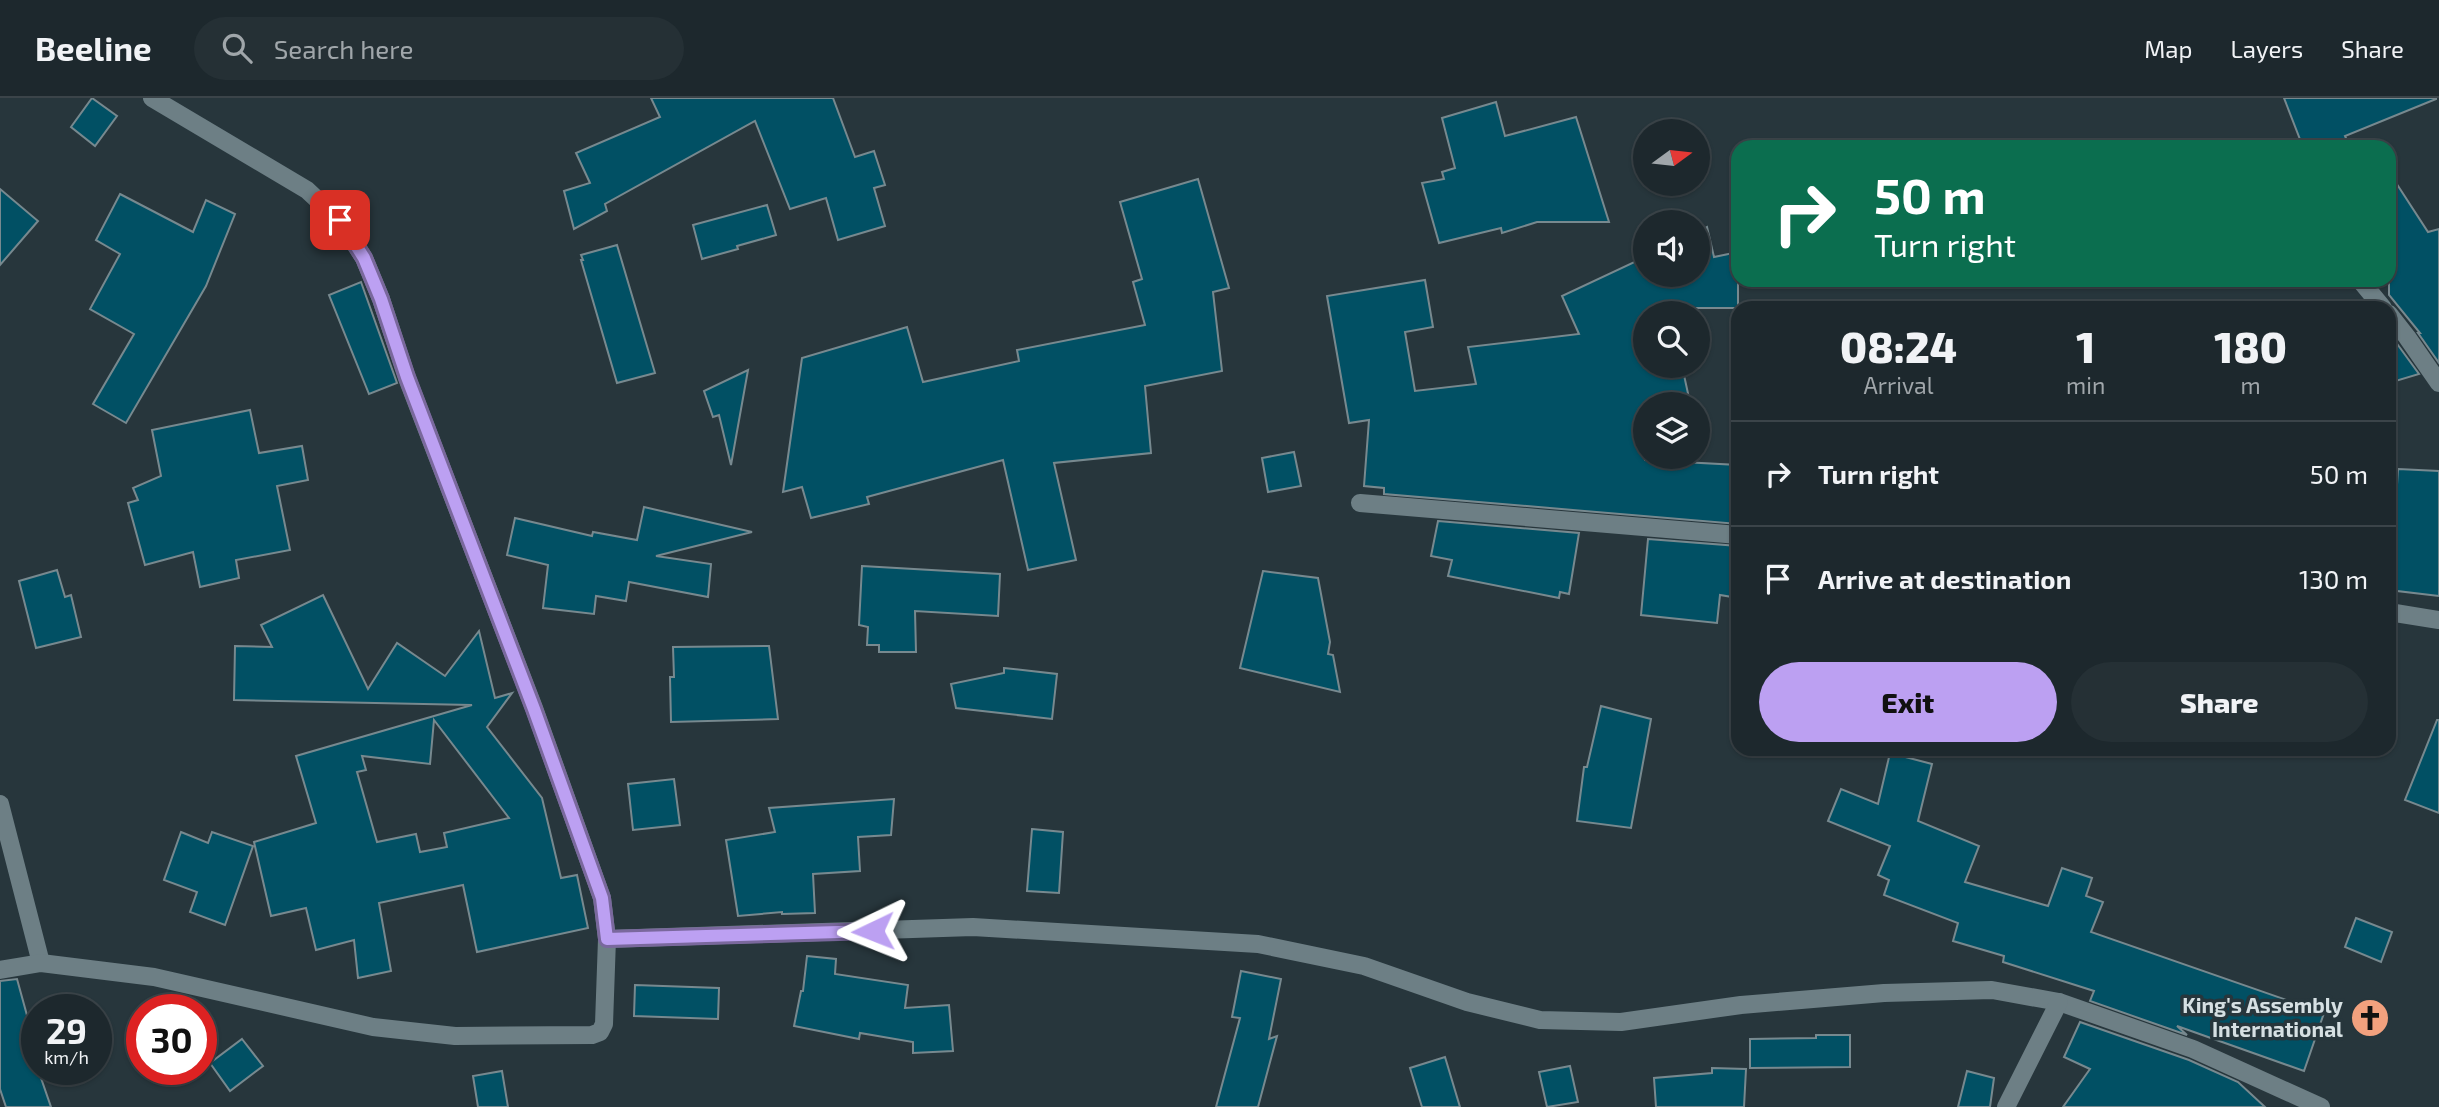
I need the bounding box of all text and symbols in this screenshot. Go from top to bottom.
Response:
search box [194,17,684,80]
text: Beeline [35,28,152,68]
icon: search [218,29,256,67]
text: Search here [274,33,413,64]
text: Map [2144,34,2192,63]
text: Layers [2230,34,2303,63]
text: Share [2341,34,2404,63]
north arrow [1633,119,1710,196]
map controls [1633,119,1710,469]
text: 50 m [1874,165,1986,224]
icon: right [1759,168,1850,259]
pin [310,190,370,250]
icon: arrive [321,201,359,239]
button: sound [1633,210,1710,287]
text: Turn right [1874,225,2016,263]
button: search [1633,301,1710,378]
text: 08:24 [1840,321,1957,371]
text: 1 [2076,321,2095,371]
text: 180 [2214,321,2287,371]
text: Arrival [1864,371,1934,399]
text: min [2066,371,2105,399]
text: m [2241,371,2261,399]
button: layers [1633,392,1710,469]
icon: right [1759,455,1797,493]
text: Turn right [1818,458,1939,489]
text: 50 m [2310,458,2368,489]
icon: arrive [1759,560,1797,598]
text: Arrive at destination [1818,563,2071,594]
text: 130 m [2299,563,2368,594]
button: Exit [1759,662,2057,742]
button: Share [2071,662,2368,742]
position arrow [836,894,910,968]
place label: King's Assembly International [2182,992,2343,1041]
speed limit sign: 30 [126,994,217,1085]
church icon: King's Assembly International [2349,997,2391,1039]
text: 29 [46,1009,87,1051]
text: km/h [44,1046,89,1068]

